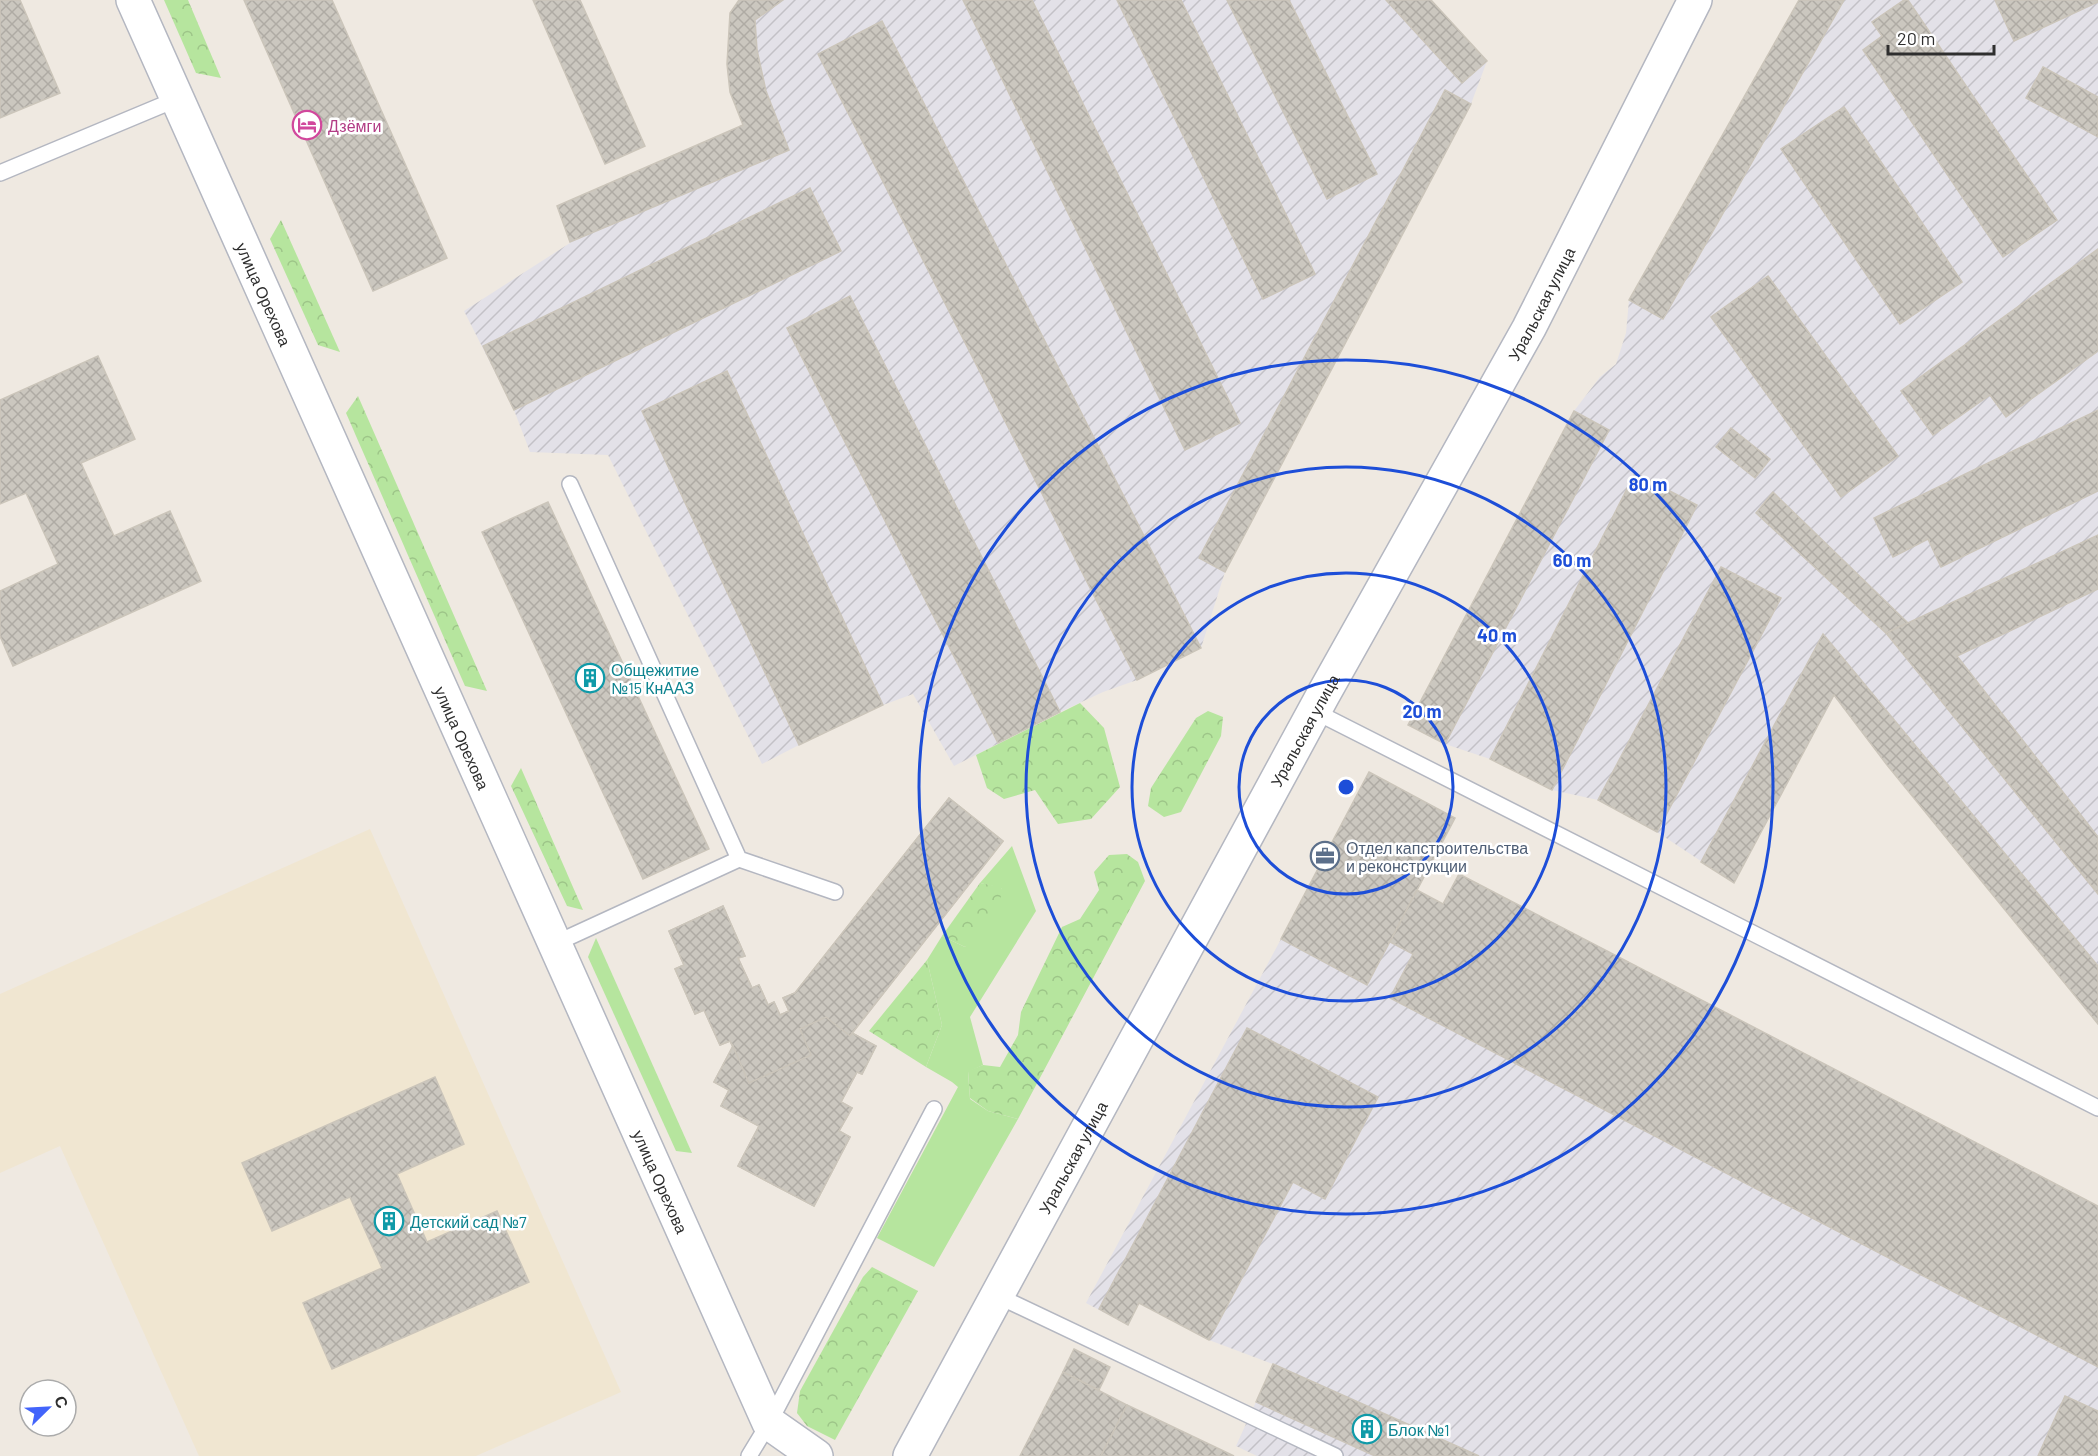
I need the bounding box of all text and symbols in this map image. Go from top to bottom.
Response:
scale bar [1888,18,1994,56]
text: 20 m [1897,27,1935,49]
hotel icon: Дзёмги [291,109,323,141]
place label: Дзёмги [328,116,381,135]
street label: улица Орехова [233,239,296,349]
street label: Уральская улица [1503,243,1578,363]
text: 80 m [1629,473,1667,495]
text: 60 m [1553,549,1591,571]
text: 40 m [1477,624,1517,646]
place label: Общежитие №15 КнААЗ [611,660,699,697]
building icon: Общежитие №15 КнААЗ [574,662,606,694]
street label: Уральская улица [1266,670,1342,790]
street label: улица Орехова [431,683,494,792]
text: 20 m [1403,700,1441,722]
centre of rings [1336,777,1356,797]
place label: Отдел капстроительства и реконструкции [1346,838,1528,875]
office icon: Отдел капстроительства и реконструкции [1309,840,1341,872]
street label: Уральская улица [1034,1098,1110,1217]
street label: улица Орехова [630,1127,692,1236]
building icon: Детский сад №7 [373,1205,405,1237]
place label: Детский сад №7 [410,1212,527,1231]
north arrow [18,1378,78,1438]
text: С [51,1393,73,1411]
building icon: Блок №1 [1351,1413,1383,1445]
place label: Блок №1 [1388,1420,1450,1439]

